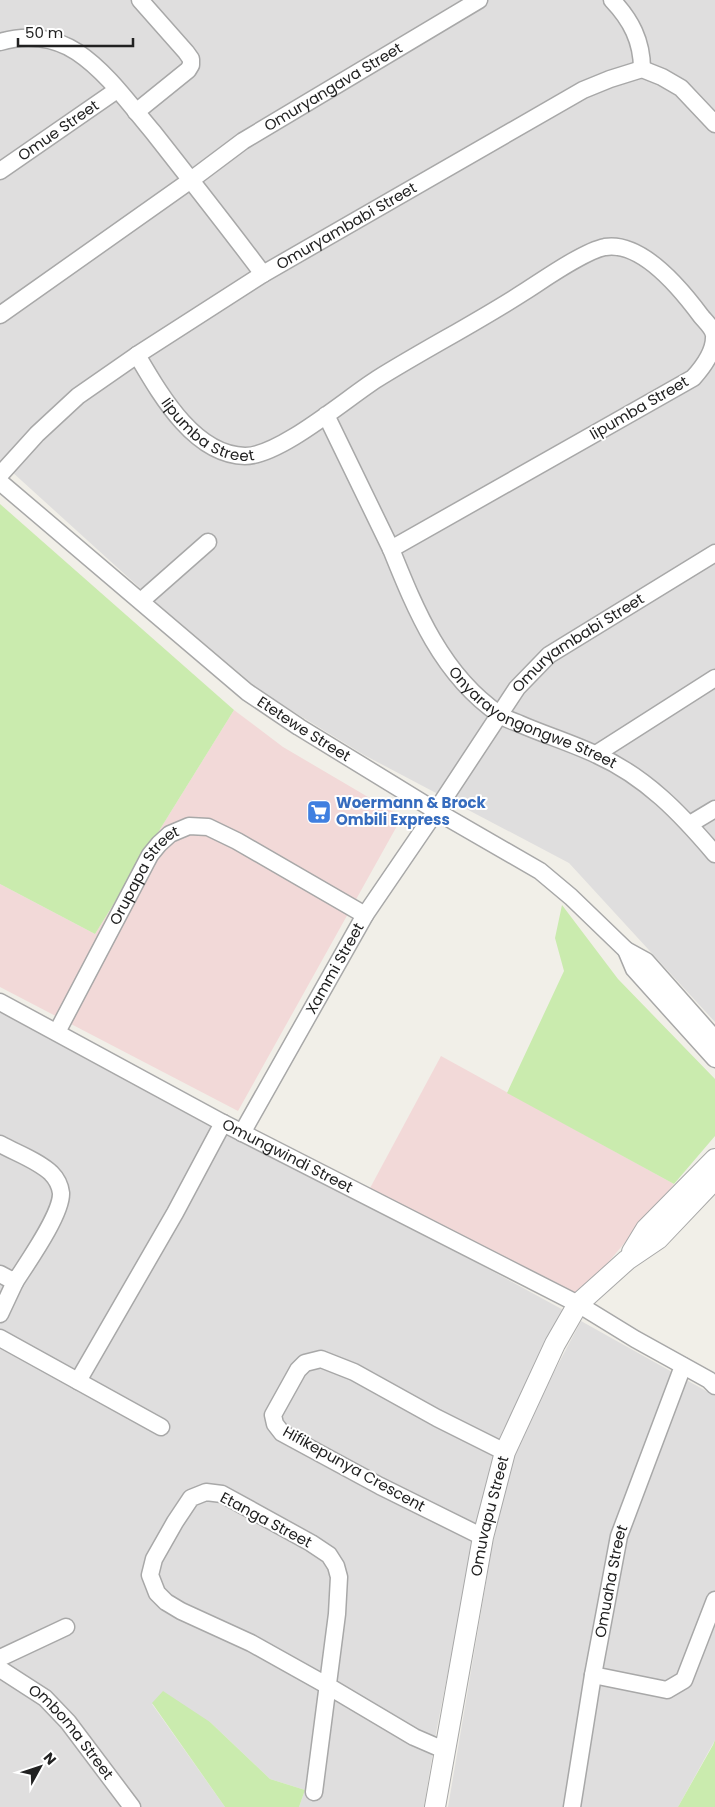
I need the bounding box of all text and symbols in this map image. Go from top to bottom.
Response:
scale bar [18,15,132,47]
text: 50 m [25,22,63,43]
street label: Omuryangava Street [260,37,406,136]
street label: Omue Street [13,95,103,166]
street label: Omuryambabi Street [272,177,420,274]
street label: Iipumba Street [586,371,692,444]
street label: Iipumba Street [157,393,256,466]
street label: Omuryambabi Street [507,588,648,697]
street label: Onyarayongongwe Street [444,662,621,773]
street label: Etetewe Street [253,691,355,766]
place label: Woermann & Brock Ombili Express [336,792,487,830]
supermarket icon: Woermann & Brock Ombili Express [306,799,332,825]
street label: Orupapa Street [104,820,182,928]
street label: Xammi Street [300,919,369,1018]
street label: Omungwindi Street [219,1113,357,1197]
street label: Hifikepunya Crescent [279,1421,429,1516]
street label: Omuvapu Street [465,1454,514,1578]
street label: Etanga Street [217,1487,316,1553]
street label: Omuaha Street [589,1522,632,1640]
street label: Omboma Street [25,1679,119,1784]
north arrow [15,1742,65,1792]
text: N [39,1748,61,1769]

